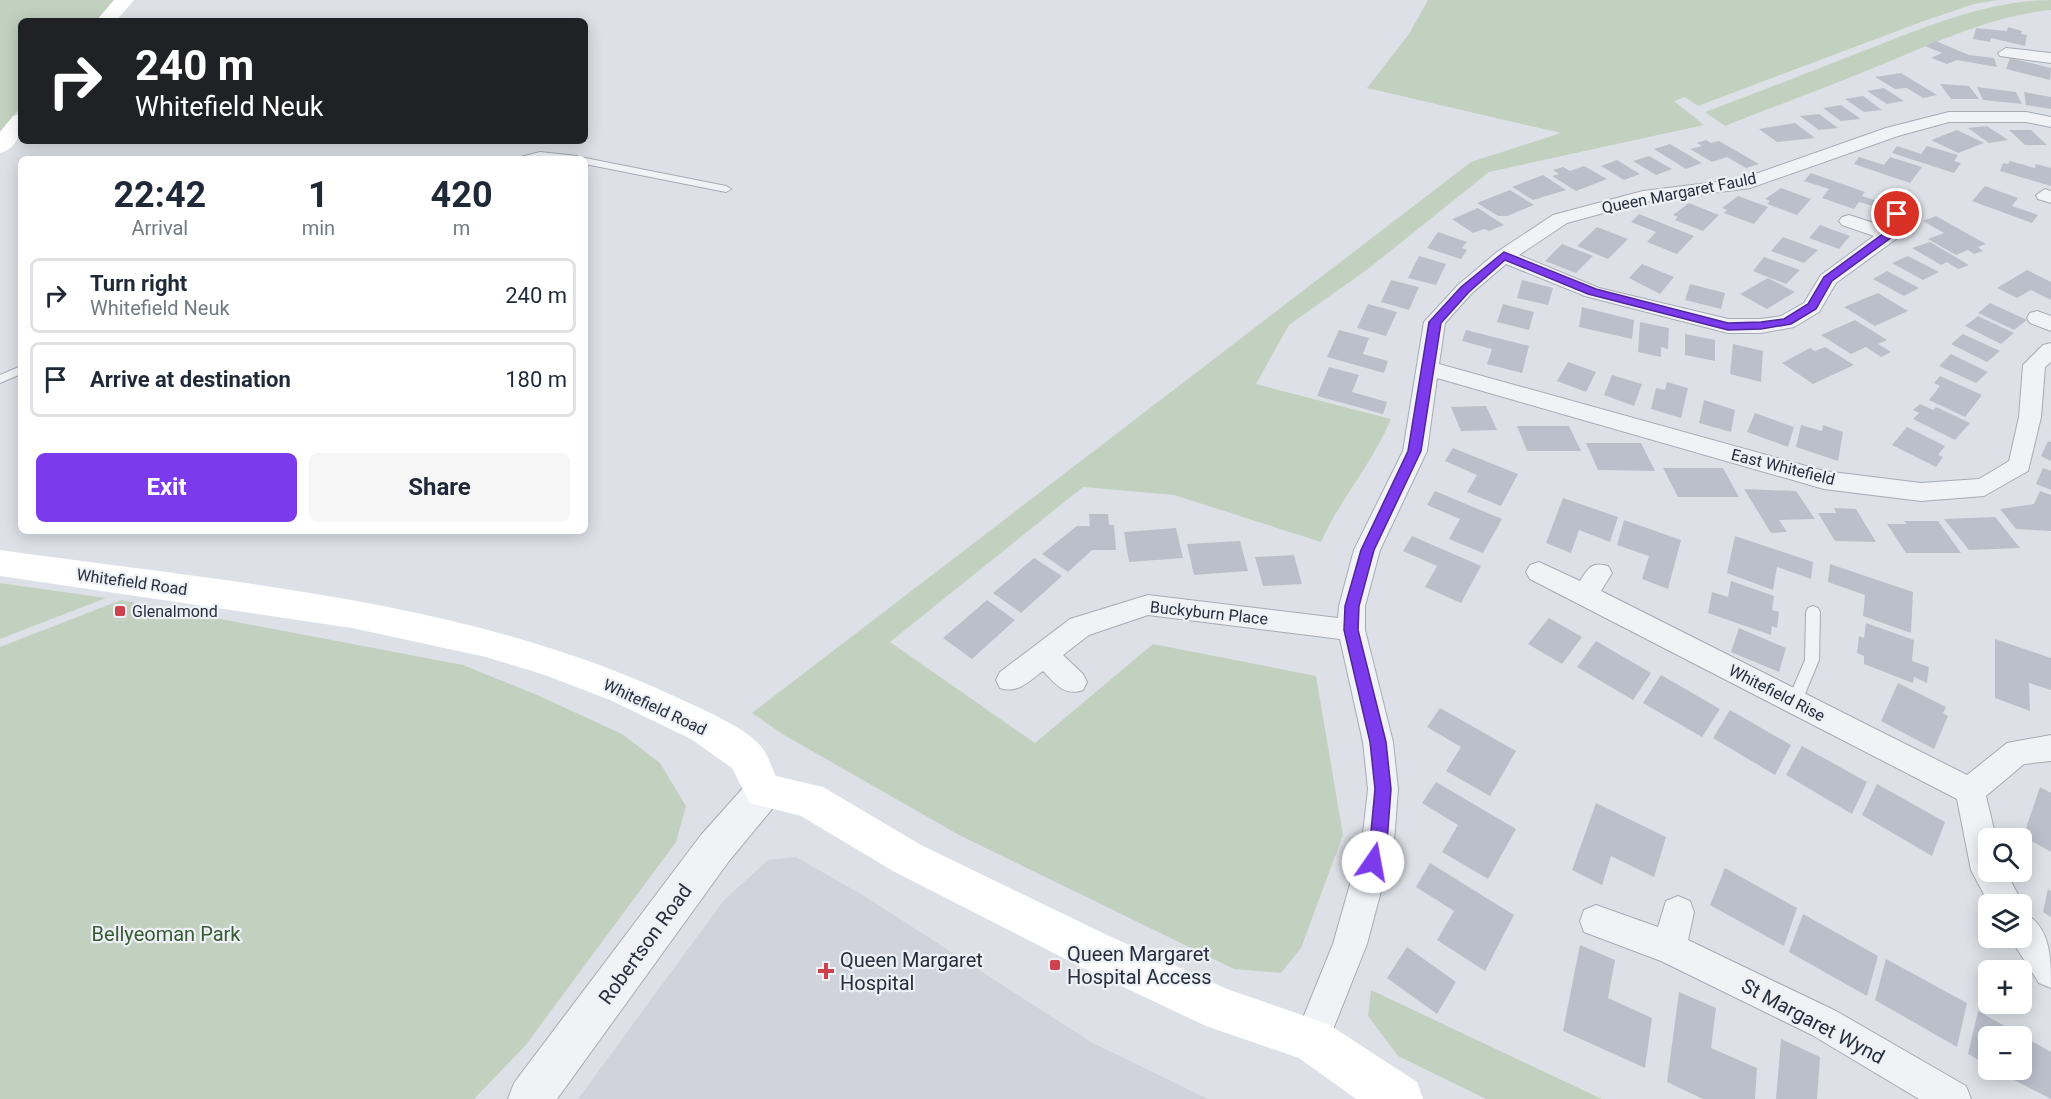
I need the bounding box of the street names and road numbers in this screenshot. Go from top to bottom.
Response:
street label: Queen Margaret Fauld [1600,169,1758,217]
street label: East Whitefield [1729,445,1837,489]
street label: Whitefield Road [75,565,189,599]
street label: Buckyburn Place [1149,597,1269,629]
street label: Whitefield Rise [1726,661,1828,725]
street label: Whitefield Road [600,675,710,739]
street label: Robertson Road [593,879,697,1009]
street label: St Margaret Wynd [1737,973,1889,1069]

